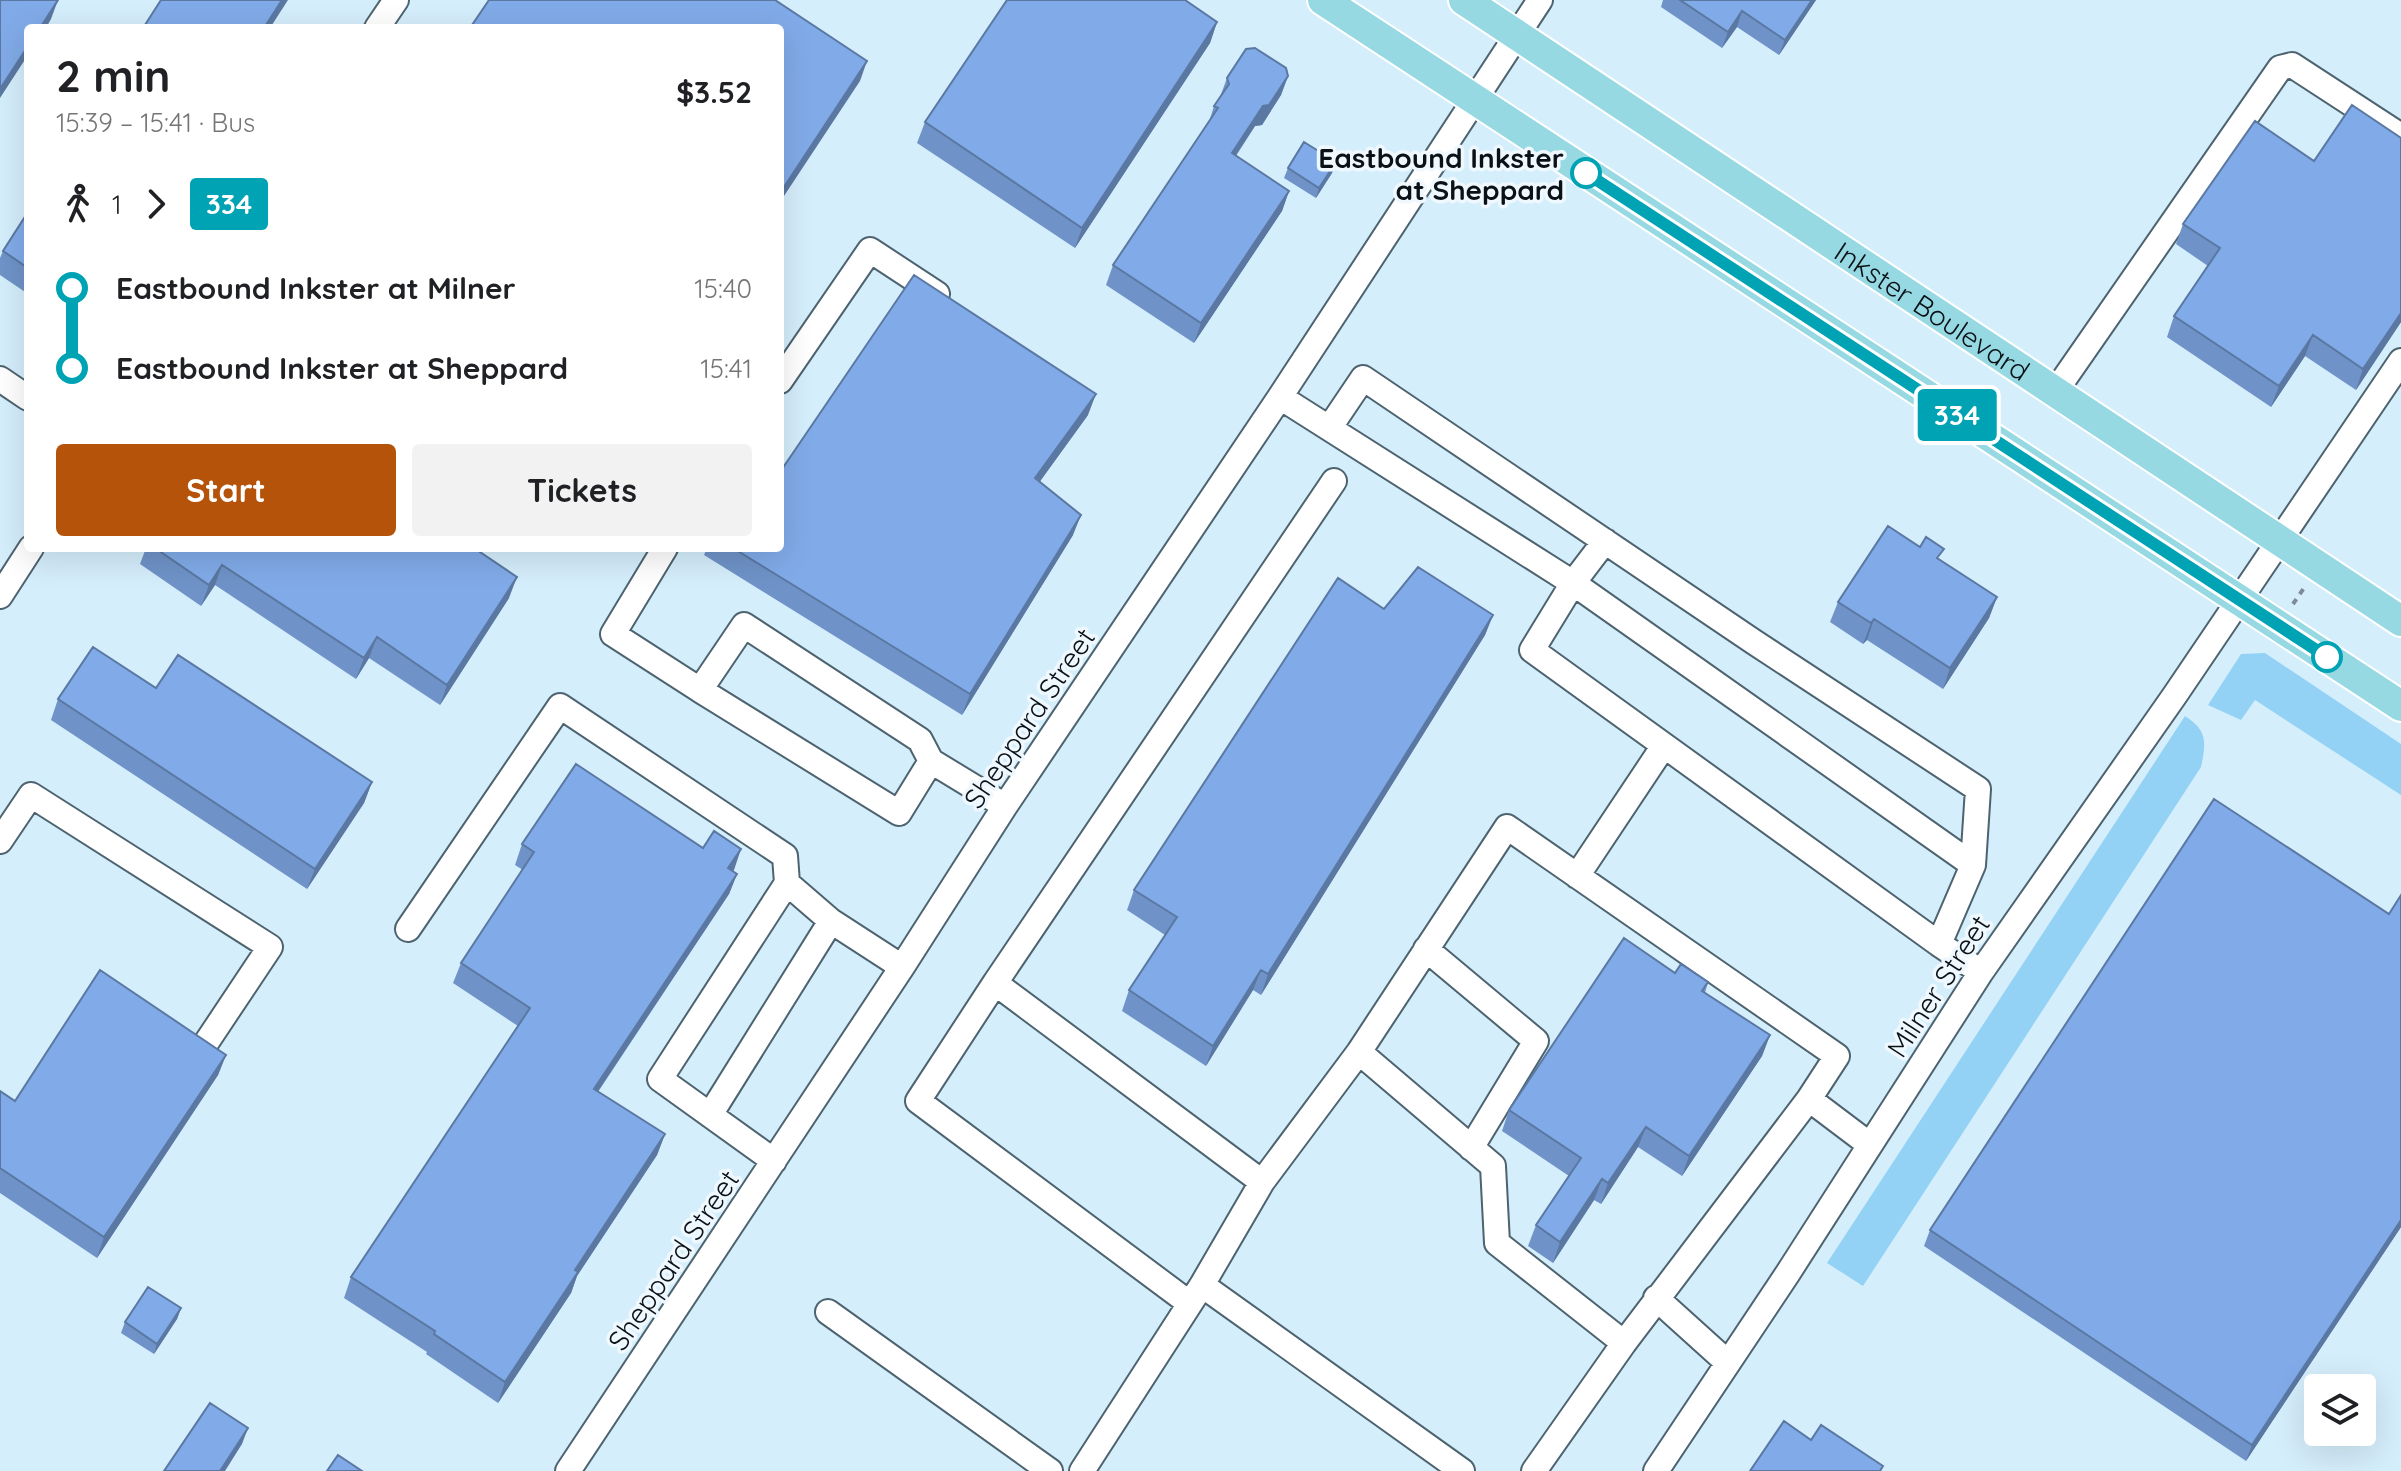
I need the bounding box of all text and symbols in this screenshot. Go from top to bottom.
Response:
text: 2 min [56,48,171,103]
text: $3.52 [676,73,752,111]
text: 15:39 – 15:41 · Bus [56,106,255,139]
place label: Eastbound Inkster at Sheppard [1318,140,1564,207]
marker: Eastbound Inkster at Sheppard [1571,158,1601,188]
icon: walk [56,182,100,226]
icon: forward [134,182,178,226]
text: 334 [206,186,252,221]
text: 1 [112,188,122,221]
street label: Inkster Boulevard [1828,233,2037,388]
text: Eastbound Inkster at Milner [116,269,516,307]
text: 15:40 [694,272,752,305]
text: Eastbound Inkster at Sheppard [116,349,568,387]
text: 15:41 [700,352,752,385]
line badge: 334 [1911,389,2003,441]
text: 334 [1934,397,1980,432]
button: Start [56,444,396,536]
button: Tickets [412,444,752,536]
street label: Sheppard Street [956,621,1102,815]
unlabelled marker [2312,642,2342,672]
street label: Milner Street [1879,908,1997,1064]
street label: Sheppard Street [600,1163,746,1357]
map controls [2304,1374,2376,1446]
button: layers [2304,1374,2376,1446]

